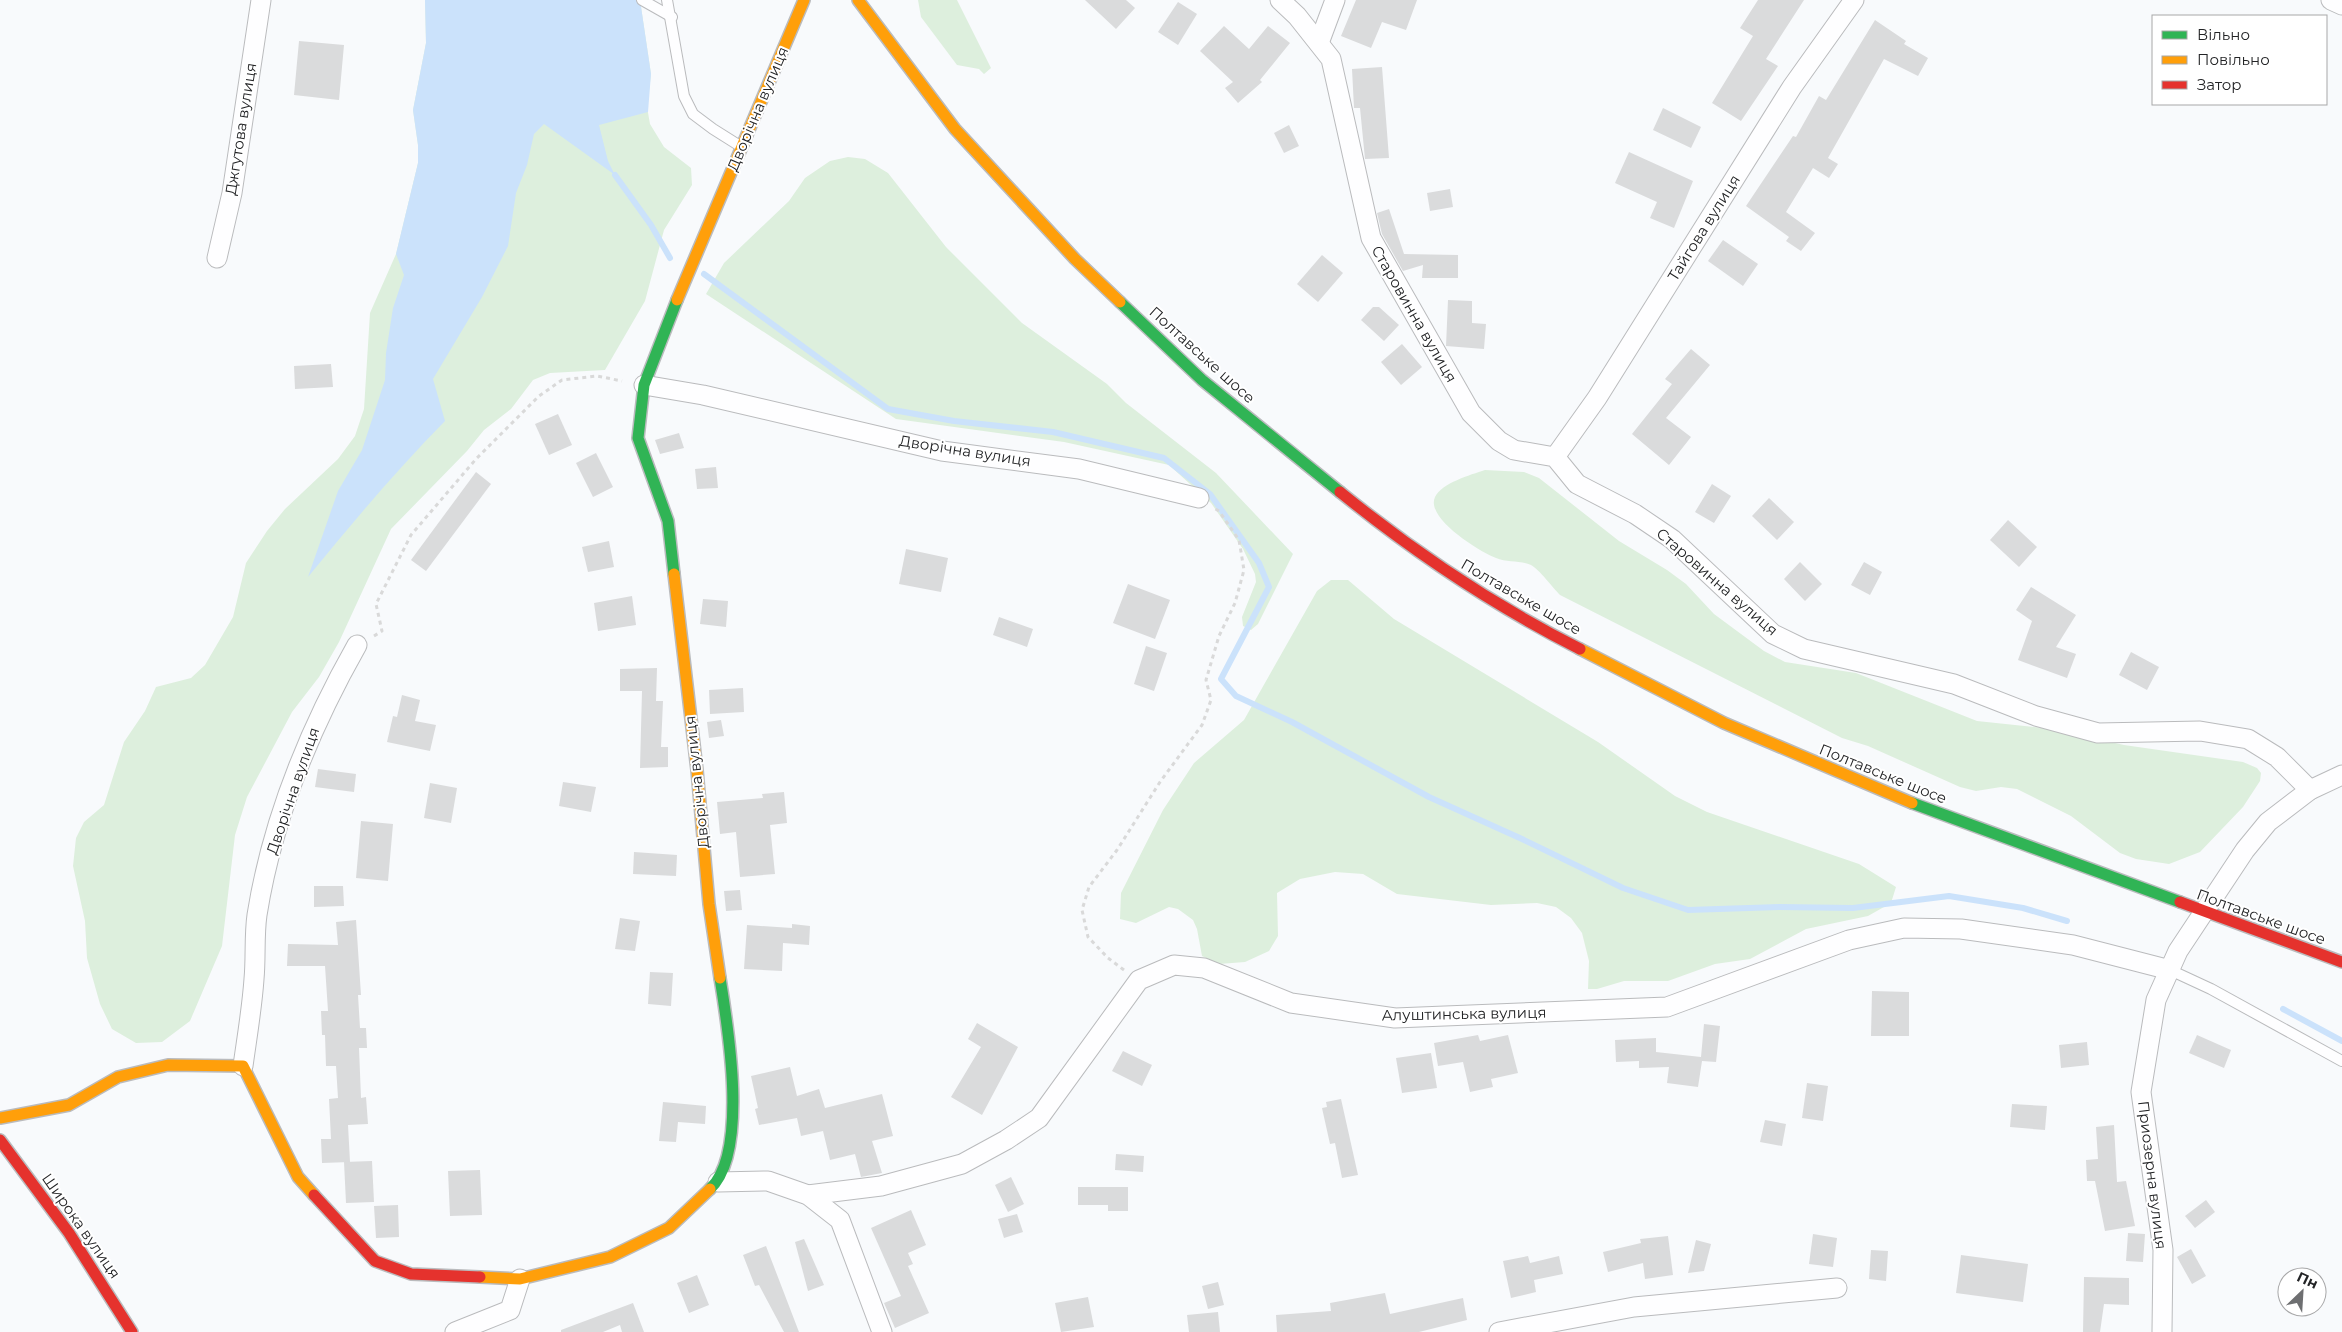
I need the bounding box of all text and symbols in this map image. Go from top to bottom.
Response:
legend [2152,15,2327,105]
text: Вільно [2197,25,2250,44]
street label: Дворічна вулиця [723,44,792,174]
text: Повільно [2197,50,2270,69]
street label: Джгутова вулиця [221,61,260,196]
text: Затор [2197,75,2242,94]
street label: Тайгова вулиця [1663,171,1744,284]
street label: Старовинна вулиця [1367,242,1461,386]
street label: Полтавське шосе [1145,302,1259,407]
street label: Дворічна вулиця [898,431,1032,470]
street label: Старовинна вулиця [1653,524,1782,640]
street label: Полтавське шосе [1458,554,1585,639]
street label: Дворічна вулиця [680,715,713,849]
street label: Дворічна вулиця [262,725,323,857]
street label: Полтавське шосе [1817,739,1950,808]
street label: Полтавське шосе [2194,884,2328,949]
street label: Алуштинська вулиця [1381,1003,1547,1024]
street label: Приозерна вулиця [2134,1100,2171,1250]
street label: Широка вулиця [38,1169,125,1282]
north arrow [2277,1267,2327,1317]
text: Пн [2294,1268,2321,1293]

